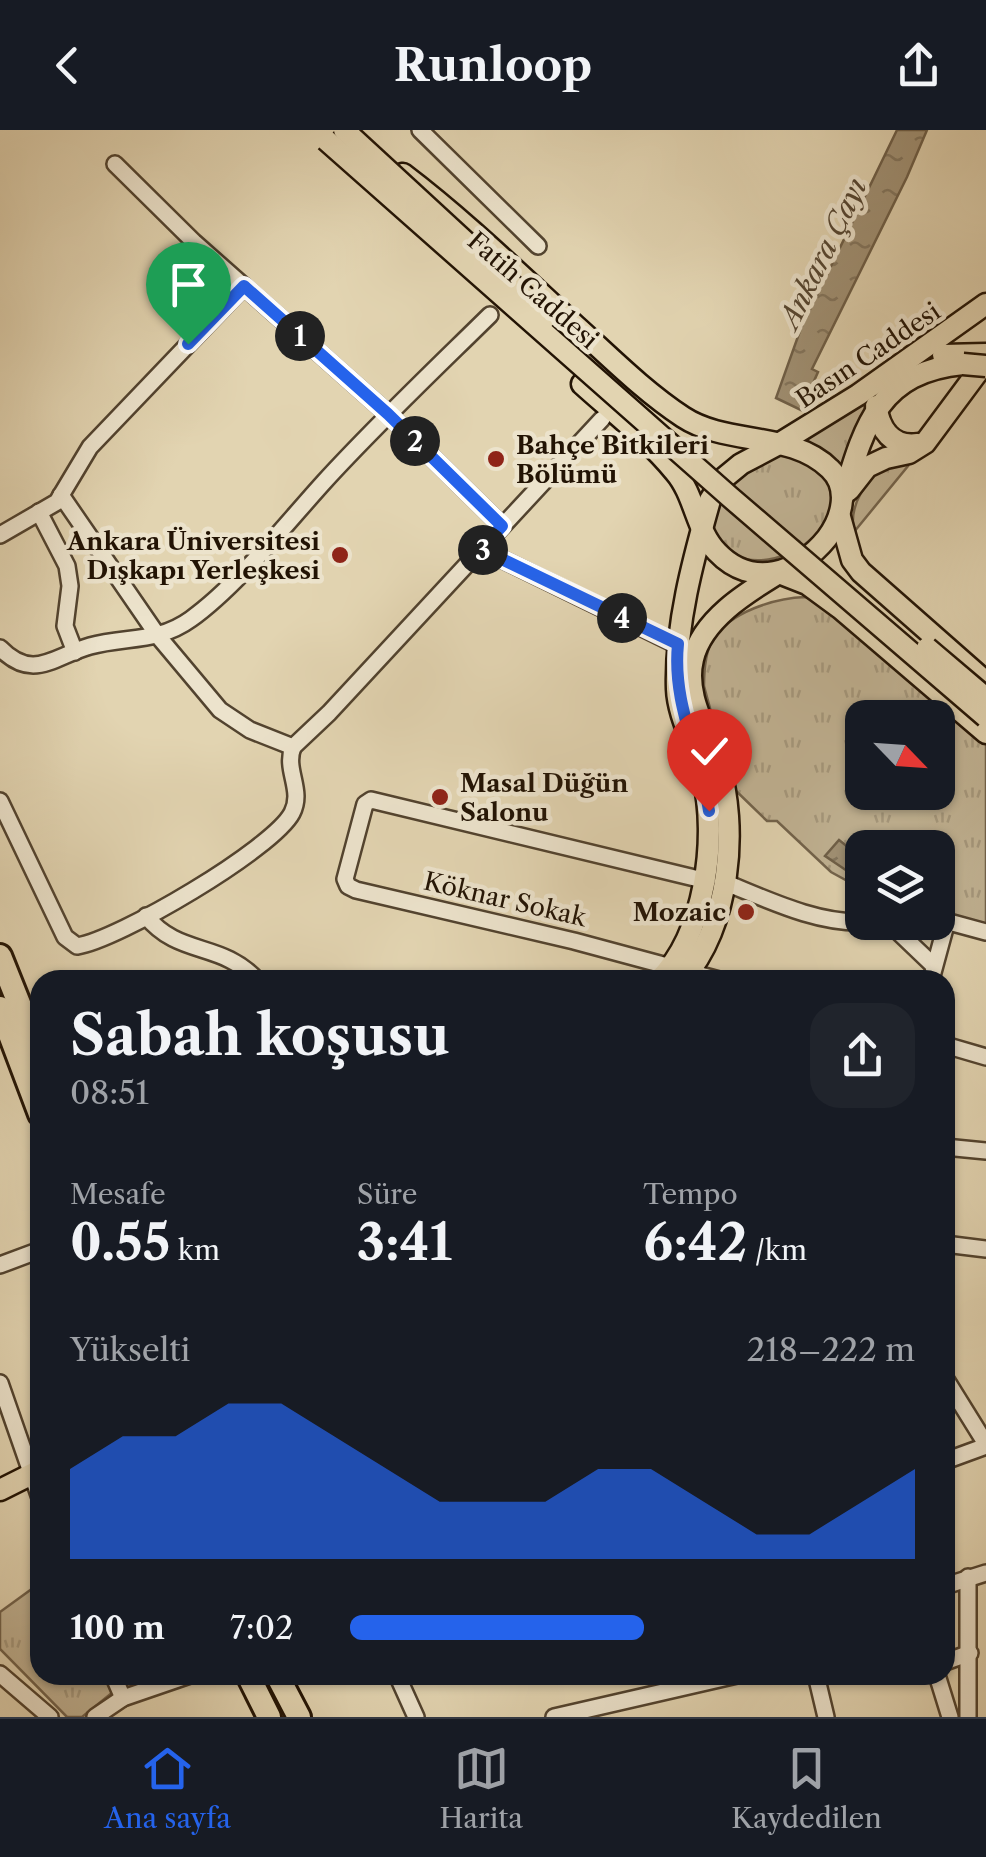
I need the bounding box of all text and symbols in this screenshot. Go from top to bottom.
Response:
text: Runloop [394,37,592,93]
icon: back [40,38,95,93]
icon: share [891,38,946,93]
water label: Ankara Çayı [770,172,874,337]
street label: Fatih Caddesi [461,225,605,356]
pin [146,242,231,345]
icon: arrive [161,257,216,312]
street label: Basın Caddesi [790,296,946,415]
pin: 1 [275,311,325,361]
text: 1 [294,319,306,353]
pin: 2 [390,416,440,466]
text: 2 [407,424,423,458]
place label: Bahçe Bitkileri Bölümü [516,430,709,490]
marker: Bahçe Bitkileri Bölümü [485,448,507,470]
pin: 3 [458,525,508,575]
place label: Ankara Üniversitesi Dışkapı Yerleşkesi [66,526,320,586]
text: 3 [475,533,491,567]
marker: Ankara Üniversitesi Dışkapı Yerleşkesi [329,544,351,566]
pin: 4 [597,593,647,643]
text: 4 [614,601,630,635]
north arrow [845,700,955,810]
map controls [845,700,955,940]
pin [667,709,752,812]
icon: check [682,724,737,779]
place label: Masal Düğün Salonu [460,768,628,828]
marker: Masal Düğün Salonu [429,786,451,808]
button: layers [845,830,955,940]
street label: Köknar Sokak [421,866,591,934]
place label: Mozaic [633,897,726,928]
marker: Mozaic [735,901,757,923]
text: Sabah koşusu [70,1002,450,1069]
button: share [810,1003,915,1108]
text: 08:51 [70,1073,149,1112]
text: Mesafe [70,1177,166,1211]
text: Süre [357,1177,417,1211]
text: Tempo [643,1177,738,1211]
text: 0.55 [70,1211,170,1273]
text: 3:41 [357,1211,452,1273]
text: 6:42 [643,1211,747,1273]
text: km [170,1233,220,1267]
text: /km [747,1233,807,1267]
text: Yükselti [70,1330,190,1369]
text: 218–222 m [747,1330,915,1369]
text: 100 m [70,1608,165,1647]
text: 7:02 [230,1608,293,1647]
tab: Ana sayfa [104,1741,231,1835]
tab: Harita [439,1741,523,1835]
tab: Kaydedilen [731,1741,882,1835]

